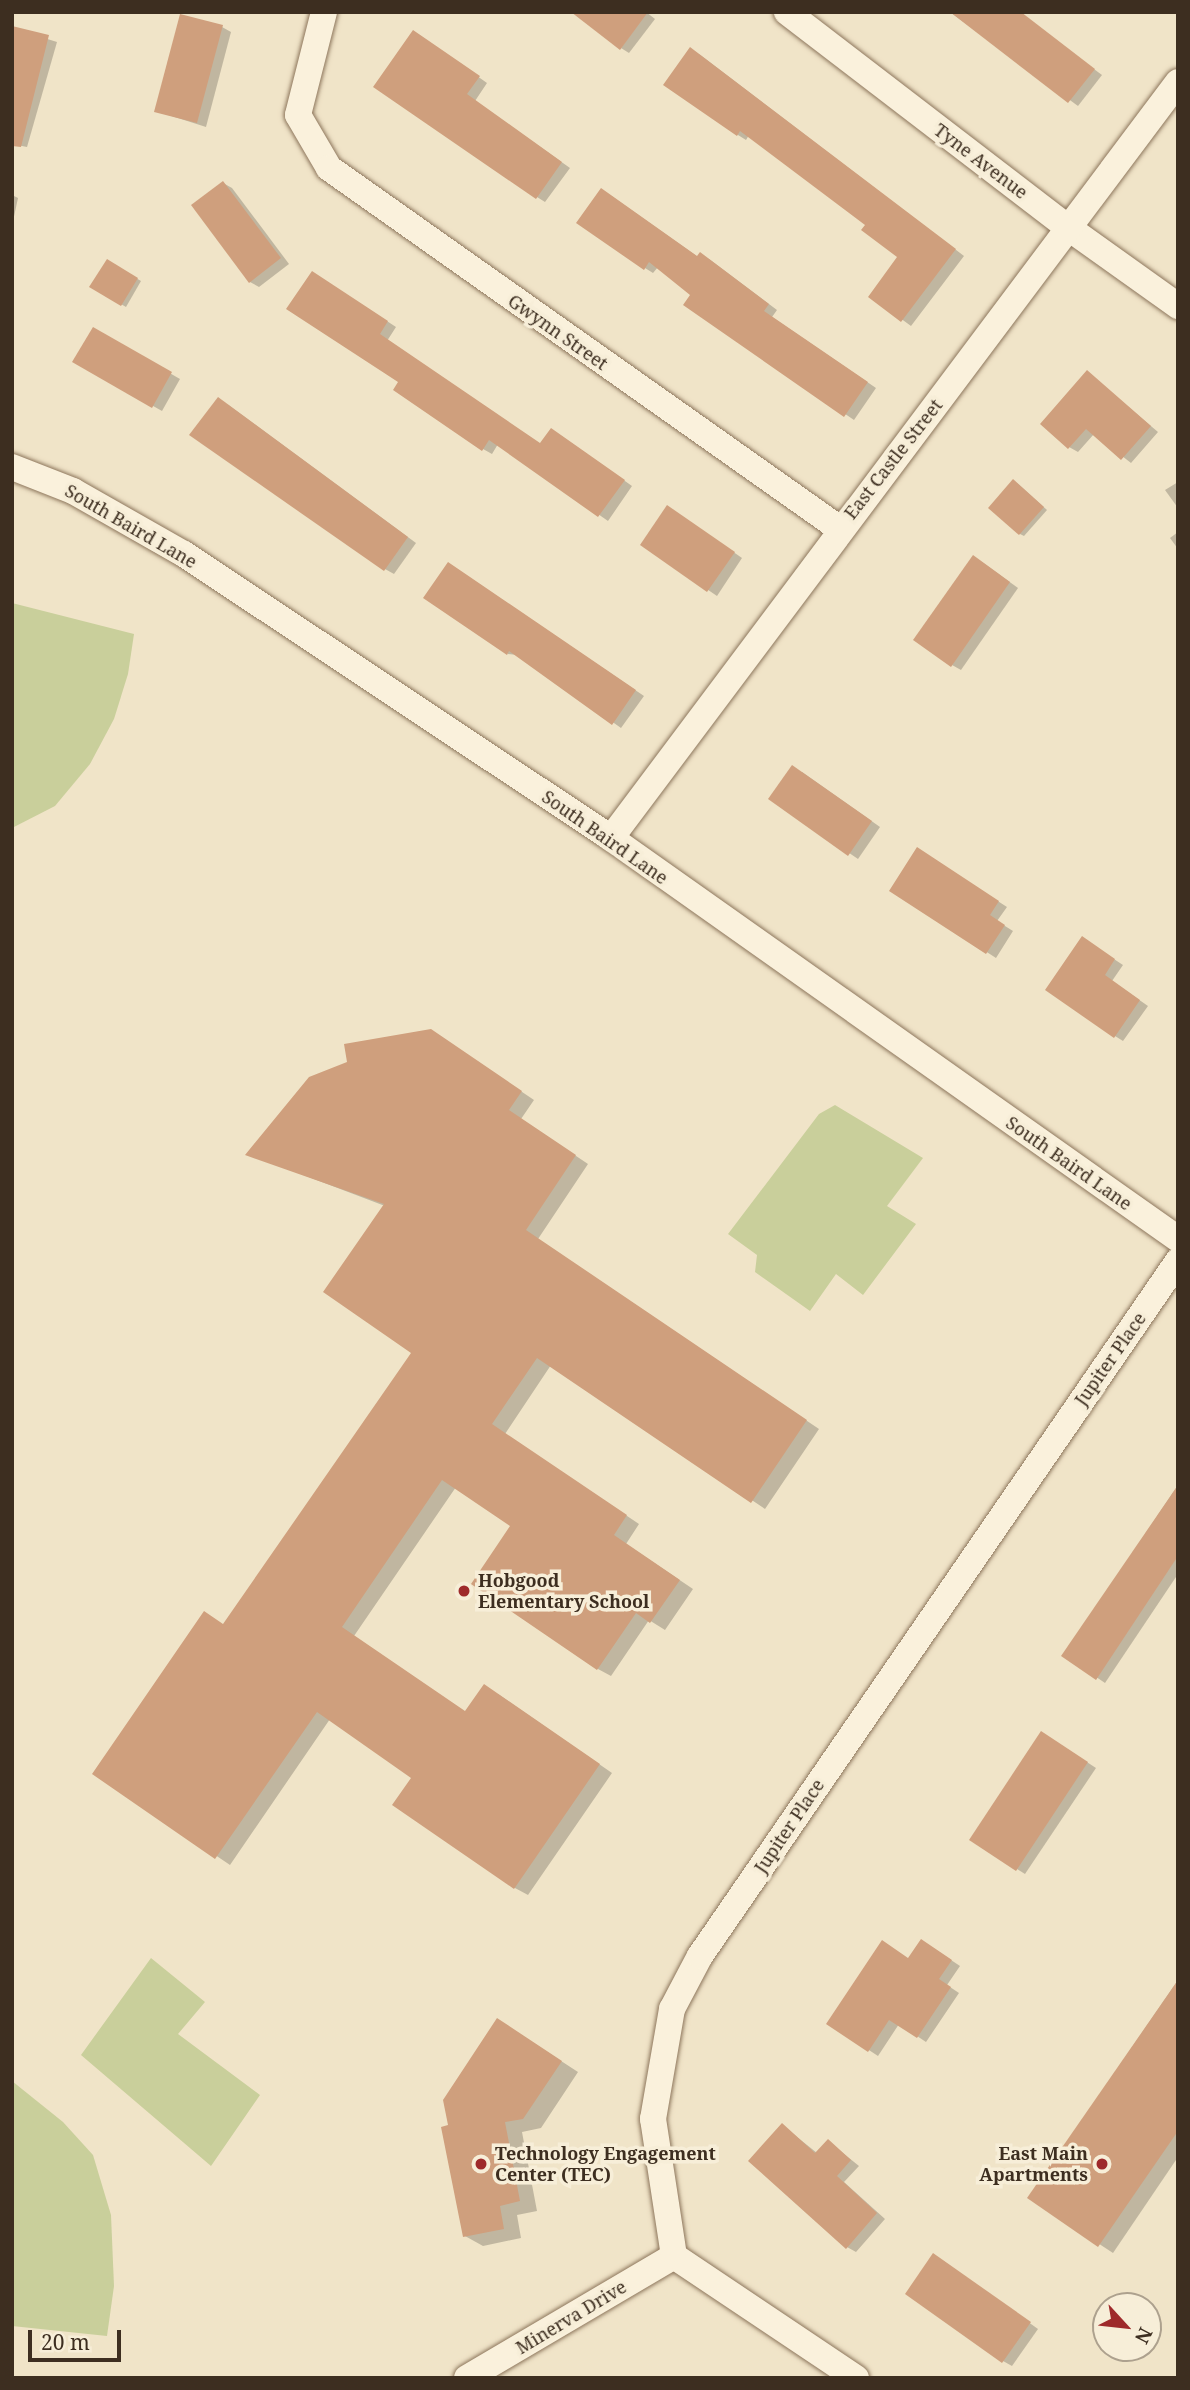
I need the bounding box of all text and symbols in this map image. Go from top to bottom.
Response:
street label: Tyne Avenue [930,119,1032,203]
street label: Gwynn Street [504,290,612,374]
street label: East Castle Street [839,395,947,523]
street label: South Baird Lane [61,480,201,572]
street label: South Baird Lane [538,786,672,888]
street label: South Baird Lane [1002,1112,1136,1214]
street label: Jupiter Place [1070,1308,1150,1410]
place label: Hobgood Elementary School [478,1570,649,1612]
marker: Hobgood Elementary School [456,1583,472,1599]
street label: Jupiter Place [750,1775,828,1877]
place label: Technology Engagement Center (TEC) [495,2143,716,2186]
place label: East Main Apartments [979,2143,1088,2186]
marker: Technology Engagement Center (TEC) [473,2156,489,2172]
marker: East Main Apartments [1094,2156,1110,2172]
street label: Minerva Drive [512,2276,630,2358]
north arrow [1092,2292,1162,2362]
scale bar [32,2316,124,2360]
text: N [1129,2323,1159,2348]
text: 20 m [41,2328,90,2356]

